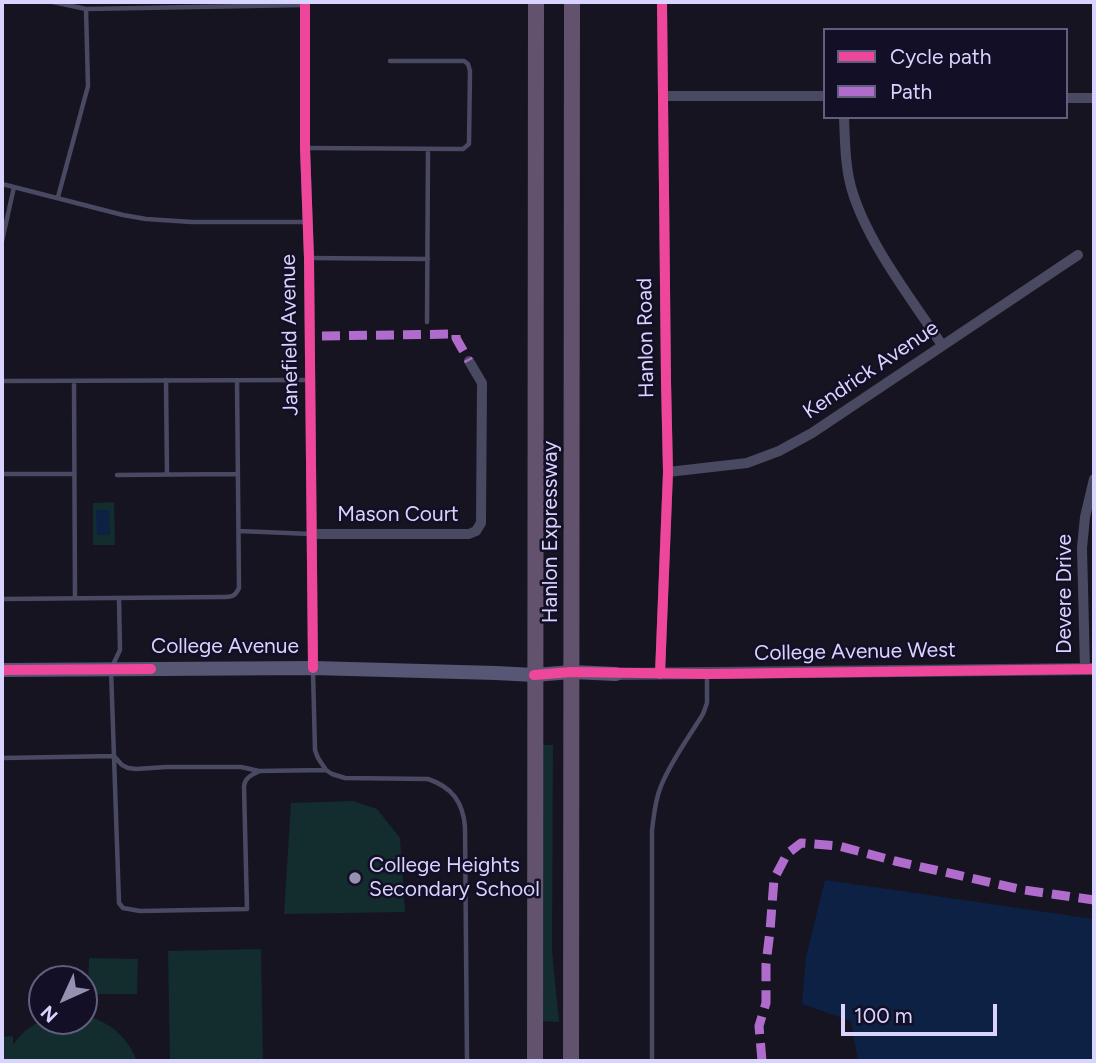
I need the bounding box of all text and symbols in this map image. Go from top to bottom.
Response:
legend [823,28,1068,119]
text: Cycle path [890,44,991,69]
text: Path [890,79,932,104]
street label: Janefield Avenue [276,254,304,416]
street label: Hanlon Road [632,278,660,398]
street label: Kendrick Avenue [799,315,943,425]
street label: Hanlon Expressway [538,441,564,623]
street label: Mason Court [337,502,459,528]
street label: Devere Drive [1052,534,1078,654]
street label: College Avenue [151,634,299,660]
street label: College Avenue West [754,638,956,666]
place label: College Heights Secondary School [369,853,540,903]
marker: College Heights Secondary School [347,870,363,886]
north arrow [28,965,98,1035]
scale bar [844,990,1000,1034]
text: N [36,1000,63,1027]
text: 100 m [854,1003,913,1028]

